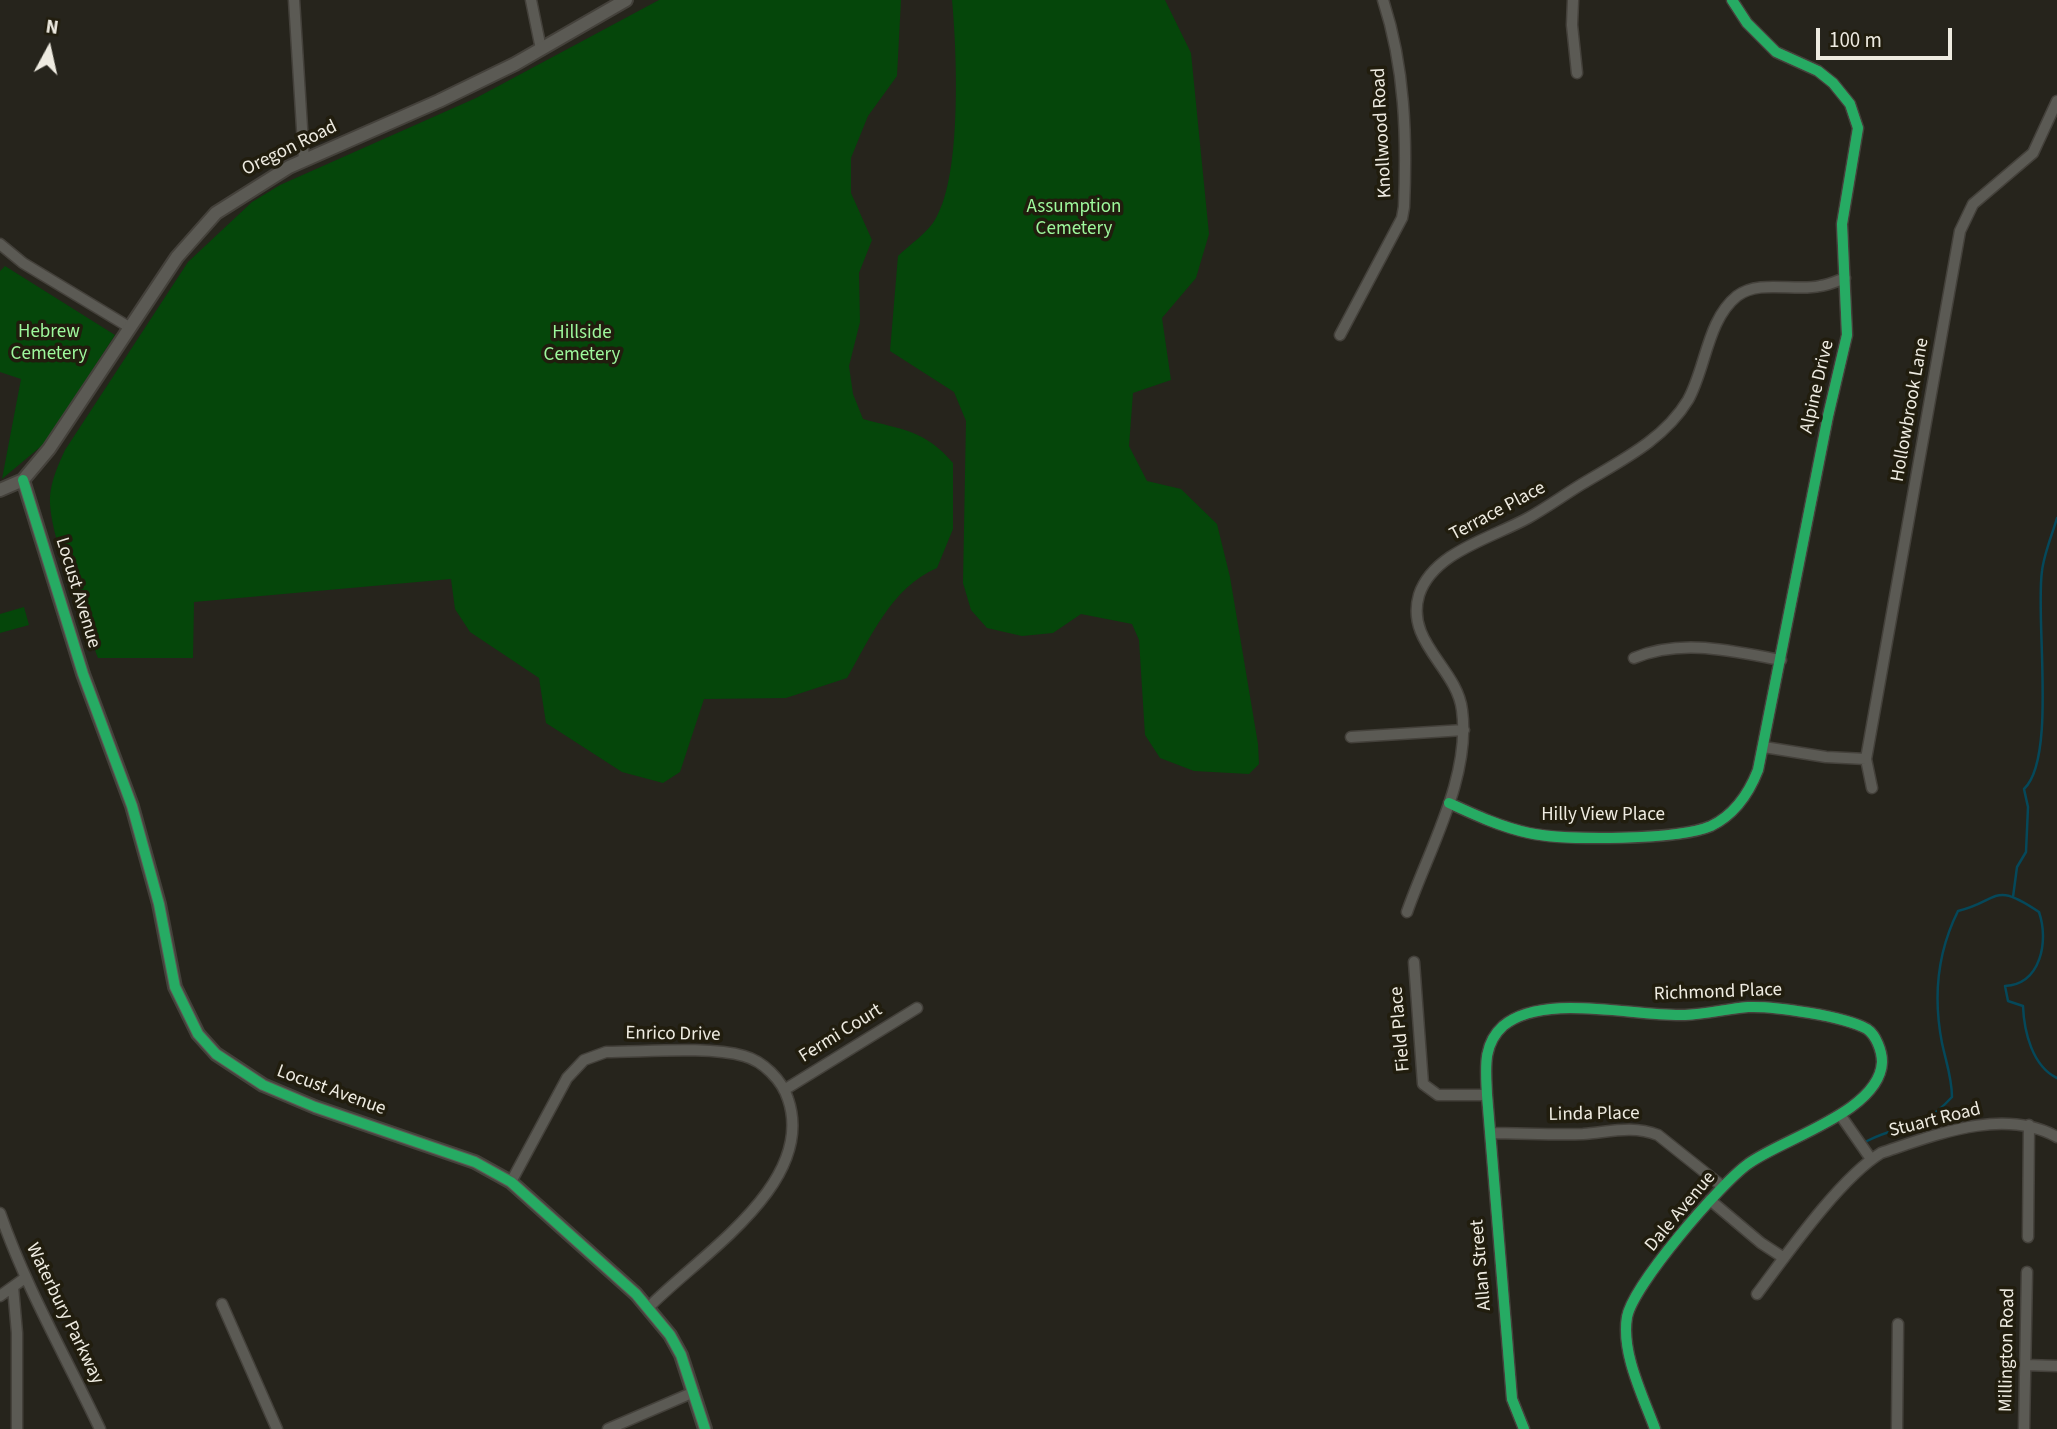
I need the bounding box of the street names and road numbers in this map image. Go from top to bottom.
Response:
street label: Knollwood Road [1368,67,1398,199]
street label: Oregon Road [239,116,341,182]
street label: Hollowbrook Lane [1887,336,1935,484]
street label: Alpine Drive [1796,338,1840,436]
street label: Terrace Place [1446,477,1550,547]
street label: Locust Avenue [49,535,105,651]
street label: Hilly View Place [1541,805,1665,827]
street label: Richmond Place [1654,979,1782,1007]
street label: Field Place [1386,985,1416,1073]
street label: Fermi Court [795,999,887,1069]
street label: Enrico Drive [625,1023,721,1047]
street label: Locust Avenue [273,1061,389,1121]
street label: Stuart Road [1887,1099,1983,1143]
street label: Linda Place [1548,1103,1640,1127]
street label: Dale Avenue [1641,1167,1721,1257]
street label: Allan Street [1467,1218,1497,1312]
street label: Waterbury Parkway [20,1240,108,1388]
street label: Millington Road [1996,1288,2020,1412]

